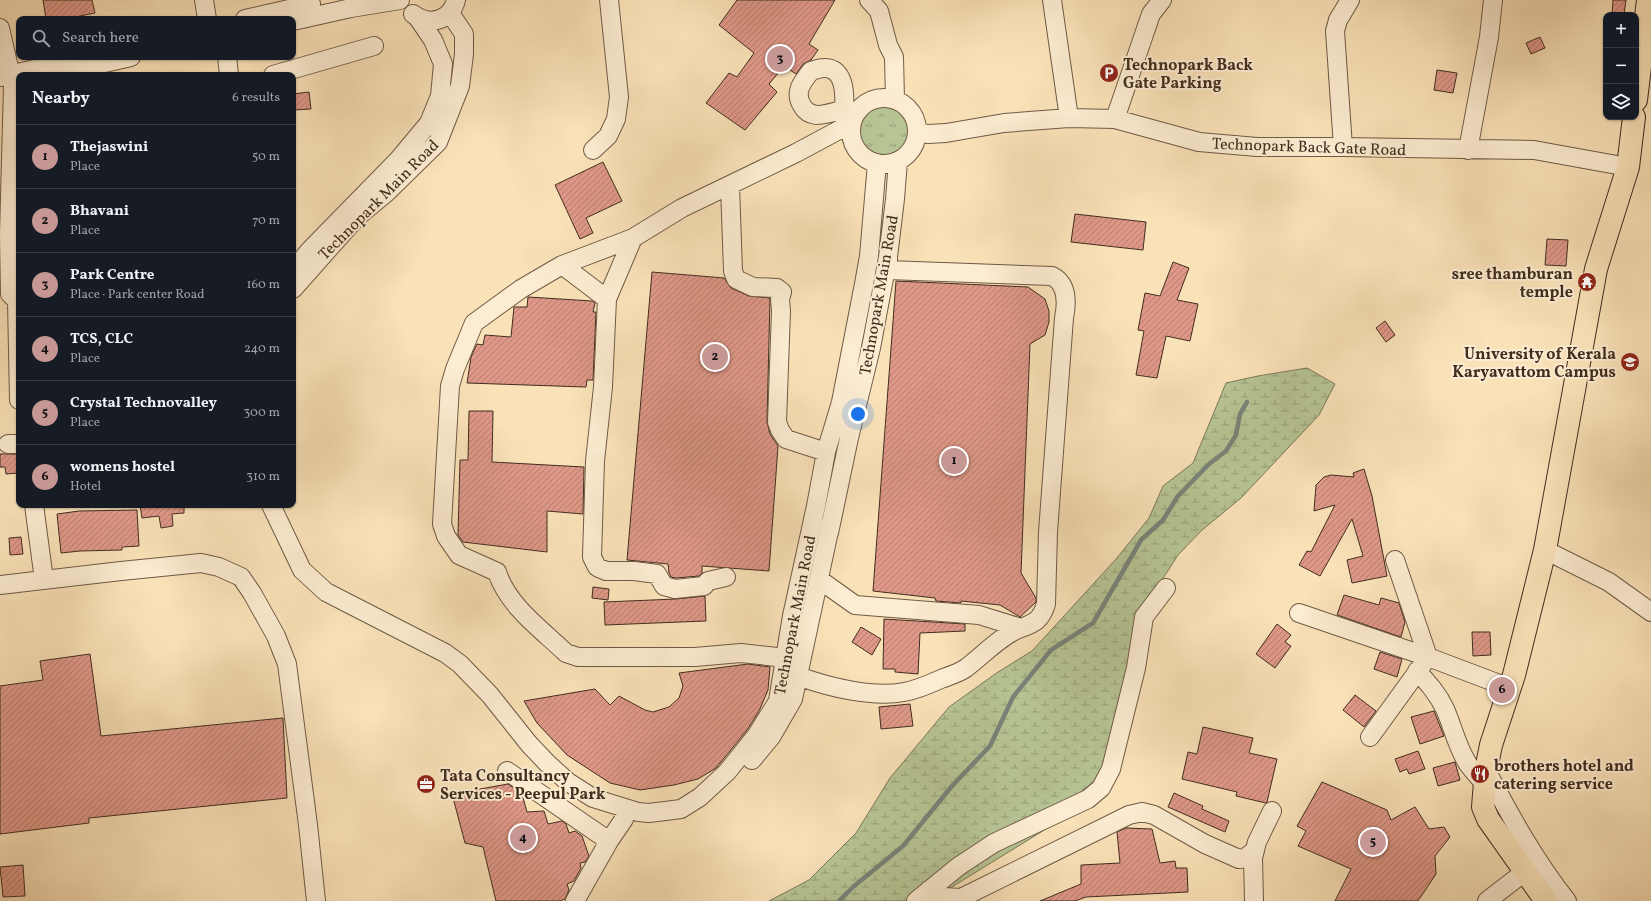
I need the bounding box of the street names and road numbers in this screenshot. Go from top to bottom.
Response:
street label: Technopark Back Gate Road [1211,134,1406,162]
street label: Technopark Main Road [314,135,445,266]
street label: Technopark Main Road [855,213,905,377]
street label: Technopark Main Road [770,534,822,697]

